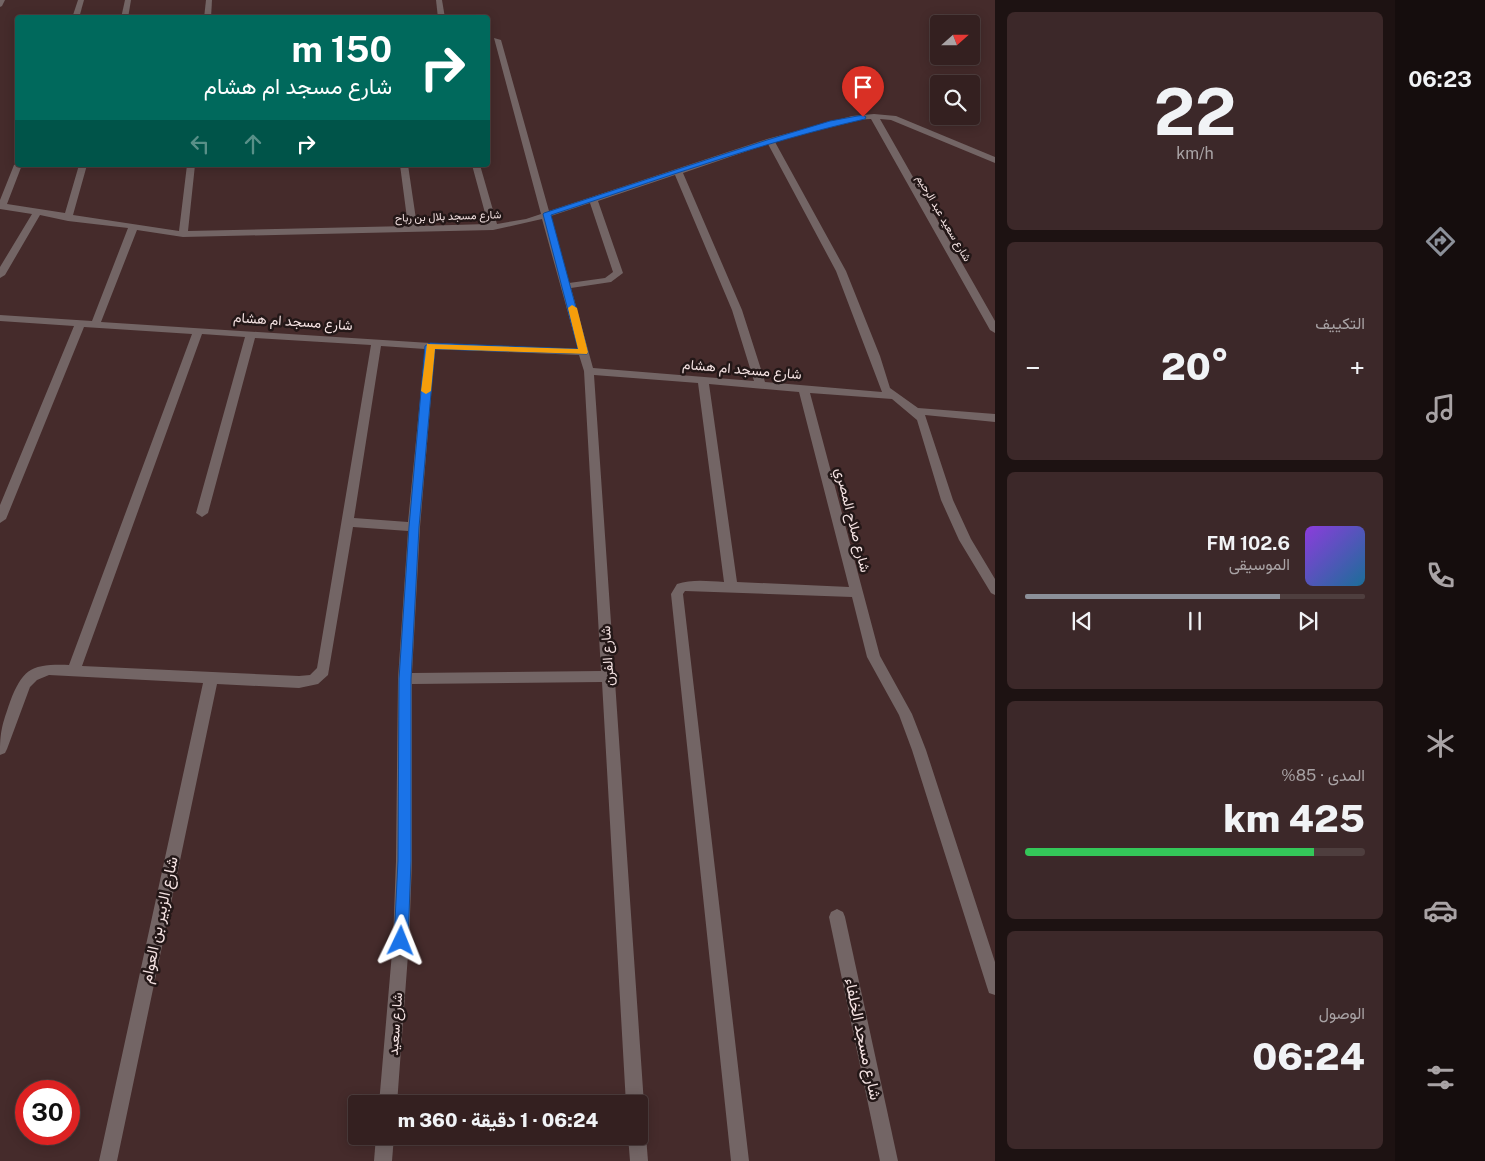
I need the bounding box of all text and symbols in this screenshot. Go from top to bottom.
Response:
north arrow [930,15,980,65]
map controls [930,15,980,125]
text: 150 m [292,29,392,70]
icon: right [410,35,475,100]
pin [842,66,884,117]
text: 06:23 [1408,66,1472,92]
text: شارع مسجد ام هشام [204,73,392,99]
icon: arrive [849,73,877,101]
text: 22 [1154,73,1236,150]
button: search [930,75,980,125]
icon: left [186,130,214,158]
icon: ahead [239,130,267,158]
icon: right [292,130,320,158]
text: km/h [1176,144,1214,163]
street label: شارع سعيد عبد الرحيم [913,173,974,265]
street label: شارع مسجد بلال بن رباح [395,208,502,226]
icon: directions [1423,224,1458,259]
street label: شارع مسجد ام هشام [233,309,353,336]
text: التكييف [1315,314,1365,333]
text: 20° [1161,344,1229,389]
text: − [1025,351,1041,384]
text: + [1349,351,1365,384]
street label: شارع مسجد ام هشام [681,356,802,385]
icon: music [1423,391,1458,426]
street label: شارع صلاح المصري [828,466,874,575]
text: 102.6 FM [1206,532,1290,554]
text: الموسيقى [1229,555,1290,574]
icon: phone [1423,558,1458,593]
icon: previous [1068,607,1096,635]
icon: pause [1181,607,1209,635]
icon: next [1294,607,1322,635]
street label: شارع الفرن [597,625,620,687]
icon: climate [1423,726,1458,761]
text: المدى · 85% [1281,766,1365,785]
text: 425 km [1223,796,1365,841]
street label: شارع الزبير بن العوام [136,855,184,986]
icon: car [1423,893,1458,928]
position arrow [374,914,426,966]
street label: شارع مسجد الخلفاء [839,976,885,1102]
street label: شارع سعيد [385,992,408,1056]
text: الوصول [1319,1004,1365,1023]
text: 06:24 [1252,1034,1365,1079]
icon: filters [1423,1060,1458,1095]
speed limit sign: 30 [15,1080,80,1145]
text: 06:24 · 1 دقيقة · 360 m [398,1109,598,1131]

